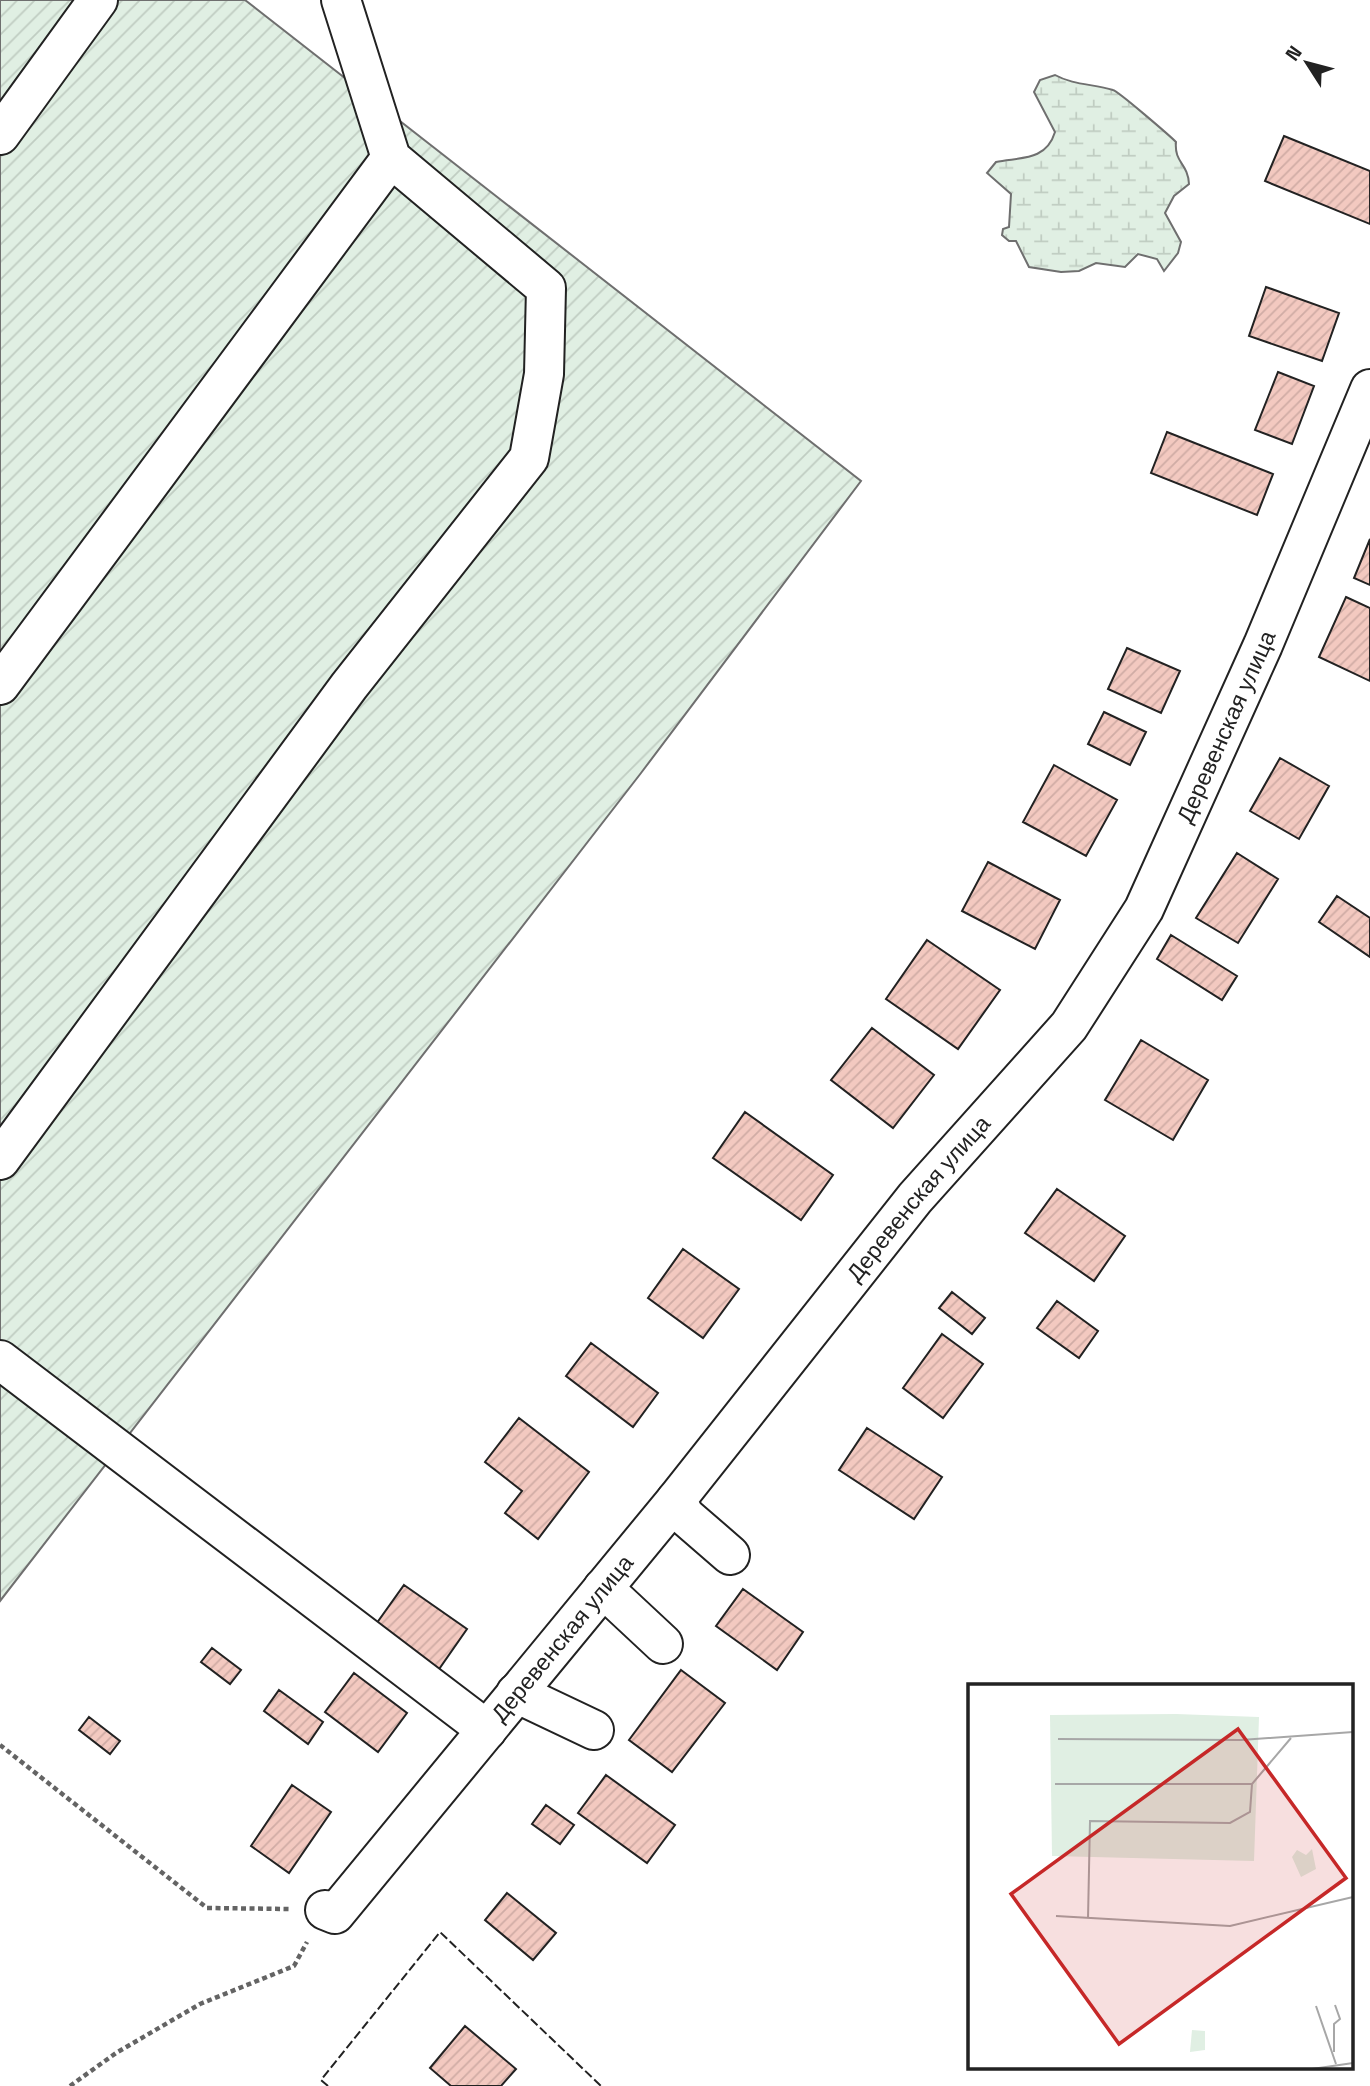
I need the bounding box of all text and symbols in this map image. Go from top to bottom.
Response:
north arrow [1272,28,1342,98]
text: N [1280,41,1308,66]
street label: Деревенская улица [1170,626,1282,828]
street label: Деревенская улица [840,1109,997,1287]
street label: Деревенская улица [484,1548,640,1728]
inset map [968,1684,1352,2068]

